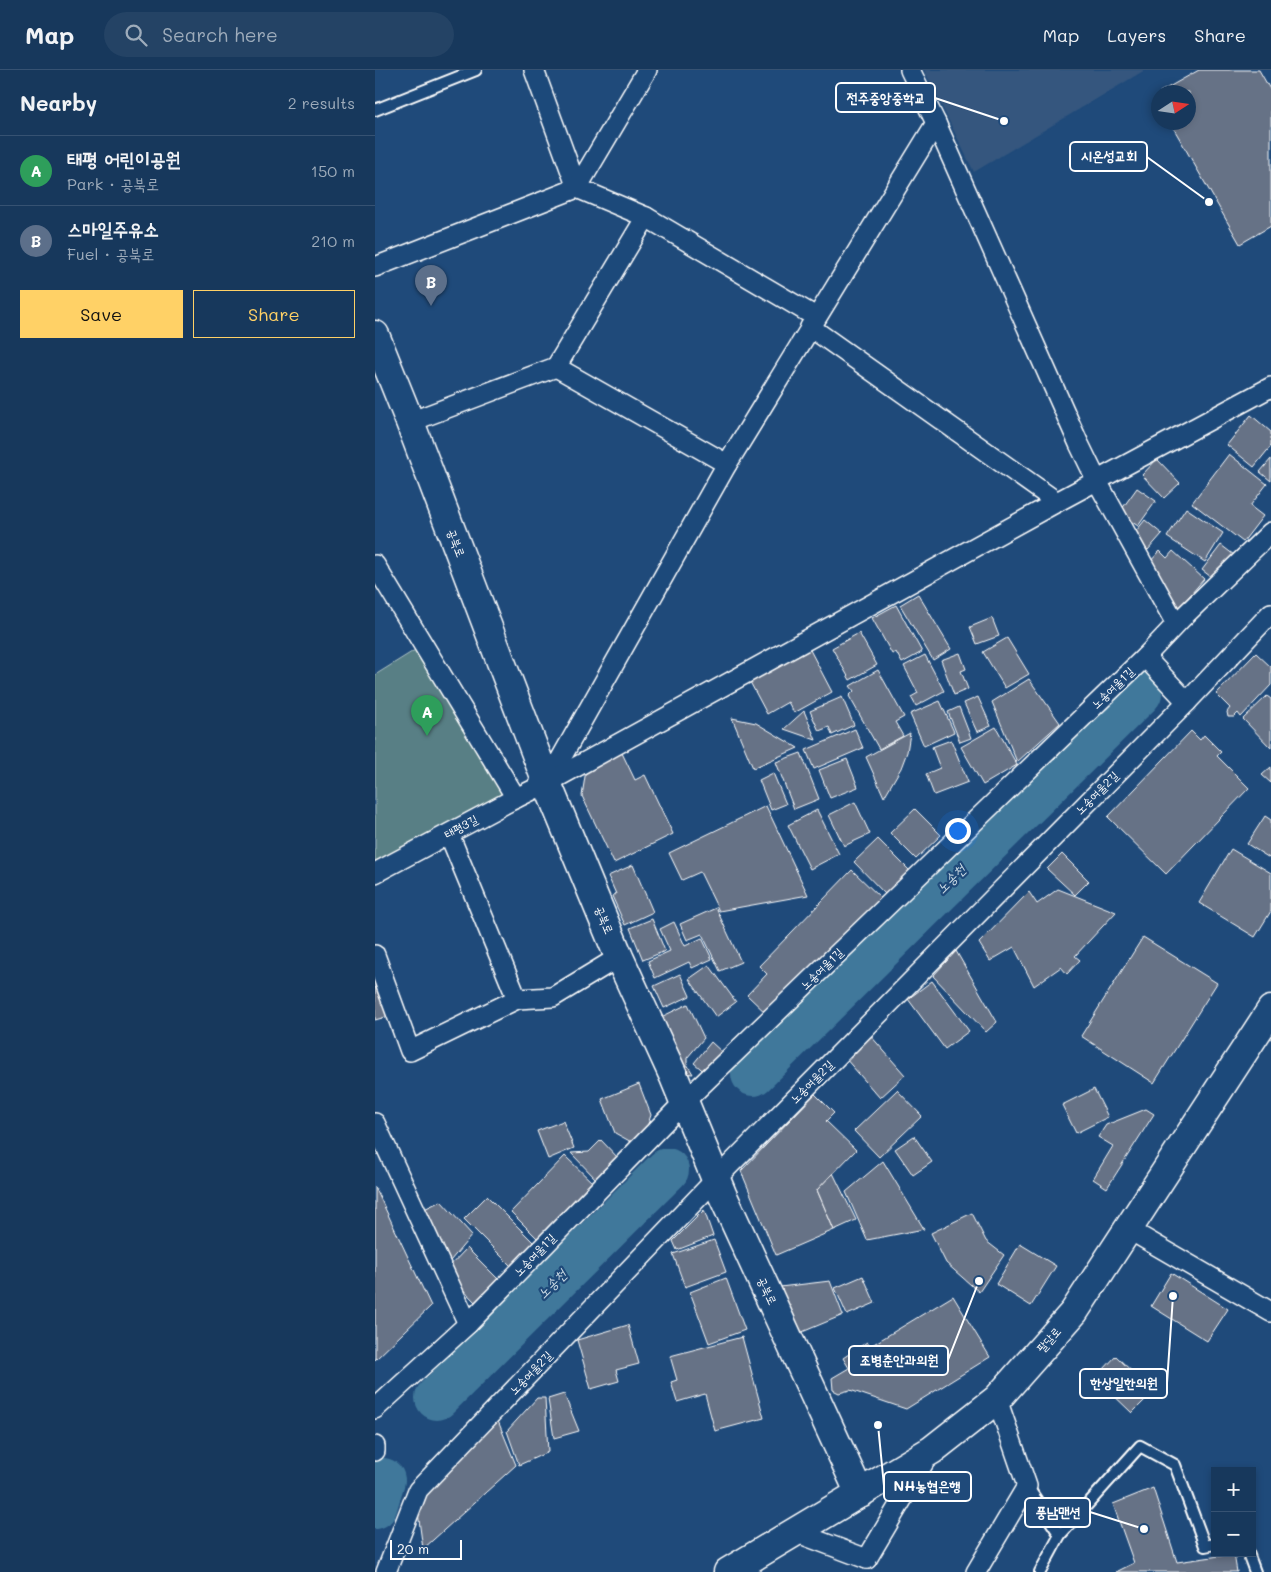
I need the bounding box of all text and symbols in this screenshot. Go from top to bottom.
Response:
search box [104,12,454,57]
text: Map [25,19,74,50]
icon: search [122,21,150,49]
text: Search here [162,22,278,47]
text: Map [1043,23,1079,47]
text: Layers [1107,23,1166,47]
text: Share [1194,23,1246,47]
callout: 전주중앙중학교 [836,83,935,112]
north arrow [1151,85,1196,130]
text: 전주중앙중학교 [847,88,925,107]
text: Nearby [20,89,97,116]
text: 2 results [288,92,355,113]
callout: 시온성교회 [1070,142,1147,171]
text: 태평 어린이공원 [67,146,181,171]
text: 시온성교회 [1081,146,1137,165]
text: A [30,160,42,181]
text: 150 m [311,160,355,181]
text: Park · 공북로 [67,173,159,194]
text: 스마일주유소 [67,216,159,241]
text: B [31,230,41,251]
text: 210 m [311,230,355,251]
text: Fuel · 공북로 [67,243,154,264]
pin: B [415,265,447,306]
button: Save [20,290,183,338]
button: Share [193,290,355,338]
street label: 공북로 [444,526,470,559]
street label: 노송여울1길 [1087,663,1137,712]
pin: A [411,695,443,736]
street label: 노송여울2길 [1071,767,1122,817]
street label: 태평3길 [441,810,480,842]
your location [945,818,971,844]
water label: 노송천 [932,859,971,897]
street label: 공북로 [592,903,618,936]
street label: 노송여울1길 [796,944,846,993]
street label: 노송여울2길 [786,1056,837,1106]
street label: 노송여울1길 [510,1229,559,1279]
water label: 노송천 [533,1264,572,1302]
street label: 공북로 [755,1274,781,1307]
street label: 팔달로 [1033,1323,1064,1356]
callout: 조병춘안과의원 [849,1346,948,1375]
street label: 노송여울2길 [505,1347,555,1398]
text: 조병춘안과의원 [860,1350,938,1369]
callout: 한상일한의원 [1080,1369,1167,1398]
text: 한상일한의원 [1089,1373,1158,1392]
map controls [1211,1467,1256,1557]
button: + [1211,1467,1256,1512]
callout: NH농협은행 [884,1472,971,1501]
text: NH농협은행 [894,1476,960,1495]
callout: 풍남맨션 [1025,1498,1090,1527]
text: 풍남맨션 [1035,1502,1081,1521]
button: − [1211,1512,1256,1557]
scale bar [390,1537,463,1560]
text: 20 m [397,1539,429,1558]

